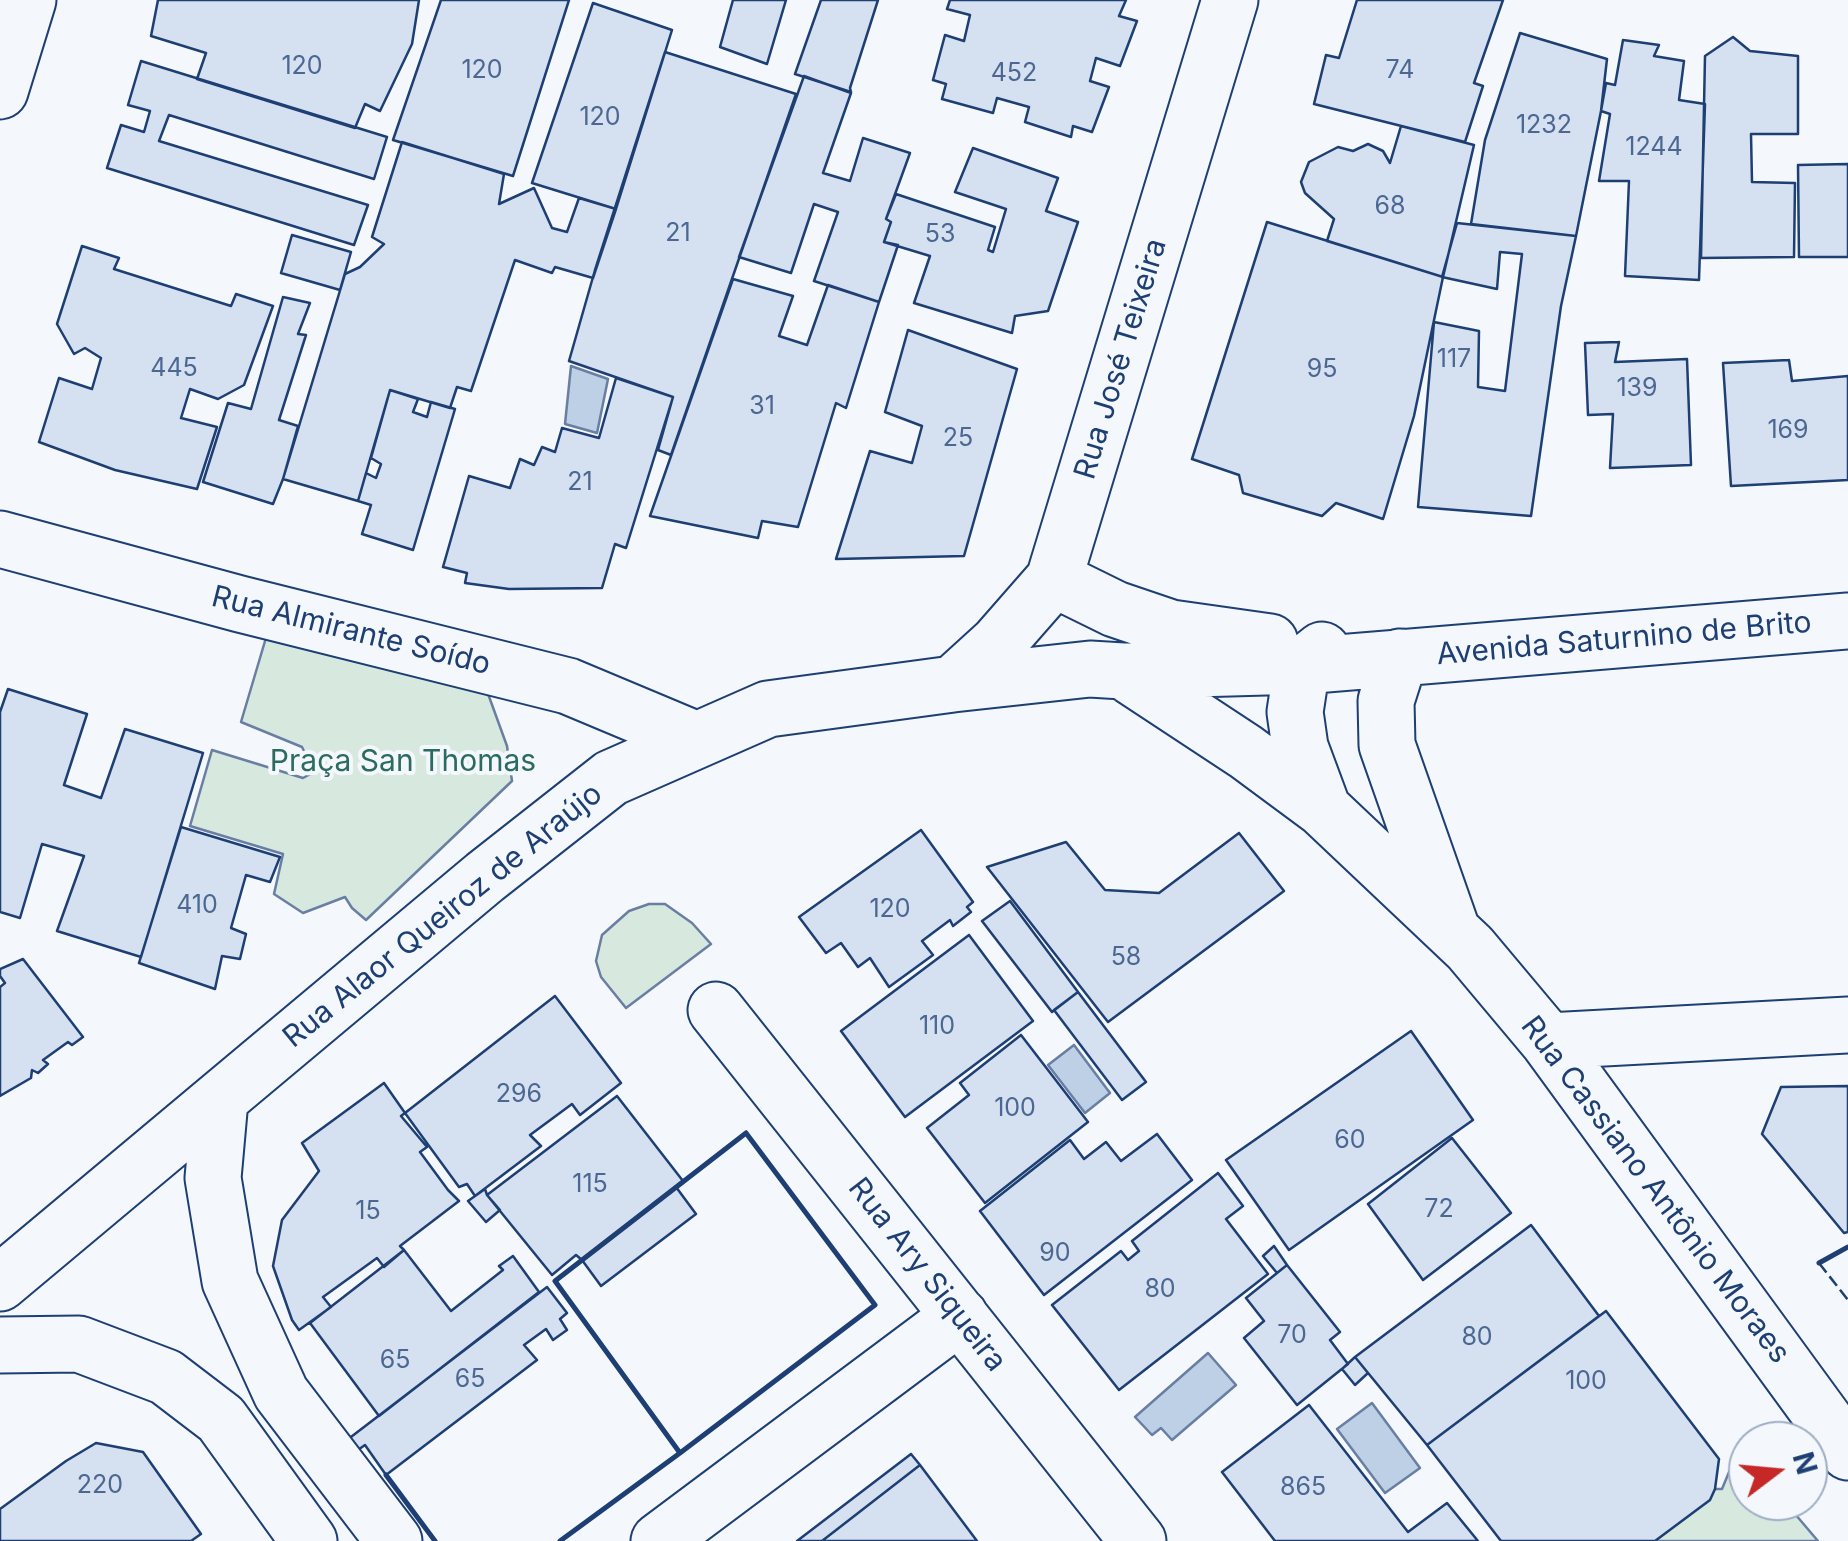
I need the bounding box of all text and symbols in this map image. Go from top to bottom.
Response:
house number: 120 [281,51,323,81]
house number: 120 [461,55,503,85]
house number: 74 [1386,55,1414,85]
house number: 452 [991,58,1037,88]
house number: 120 [579,102,621,132]
house number: 1232 [1516,110,1572,140]
house number: 1244 [1625,132,1683,162]
house number: 68 [1375,191,1405,221]
house number: 21 [665,218,691,248]
house number: 53 [925,219,955,249]
street label: Rua José Teixeira [1067,234,1175,484]
house number: 117 [1437,344,1471,374]
house number: 445 [150,353,198,383]
house number: 95 [1307,354,1337,384]
house number: 139 [1616,373,1658,403]
house number: 31 [749,391,775,421]
house number: 169 [1767,415,1809,445]
house number: 25 [943,423,973,453]
house number: 21 [567,467,593,497]
street label: Rua Almirante Soído [208,579,494,683]
street label: Avenida Saturnino de Brito [1435,605,1813,673]
park label: Praça San Thomas [270,744,536,780]
street label: Rua Alaor Queiroz de Araújo [276,776,610,1056]
house number: 410 [176,890,218,920]
house number: 120 [869,894,911,924]
house number: 58 [1111,942,1141,972]
street label: Rua Cassiano Antônio Moraes [1513,1009,1797,1371]
house number: 110 [919,1011,955,1041]
house number: 296 [496,1079,542,1109]
house number: 100 [994,1093,1036,1123]
house number: 60 [1334,1125,1366,1155]
house number: 115 [572,1169,608,1199]
street label: Rua Ary Siqueira [840,1171,1014,1379]
house number: 72 [1424,1194,1454,1224]
house number: 15 [355,1196,381,1226]
house number: 90 [1039,1238,1071,1268]
house number: 80 [1144,1274,1176,1304]
house number: 70 [1277,1320,1307,1350]
house number: 80 [1461,1322,1493,1352]
house number: 65 [380,1345,410,1375]
house number: 65 [455,1364,485,1394]
house number: 100 [1565,1366,1607,1396]
north arrow [1728,1421,1828,1521]
text: N [1786,1448,1824,1478]
house number: 220 [77,1470,123,1500]
house number: 865 [1280,1472,1326,1502]

